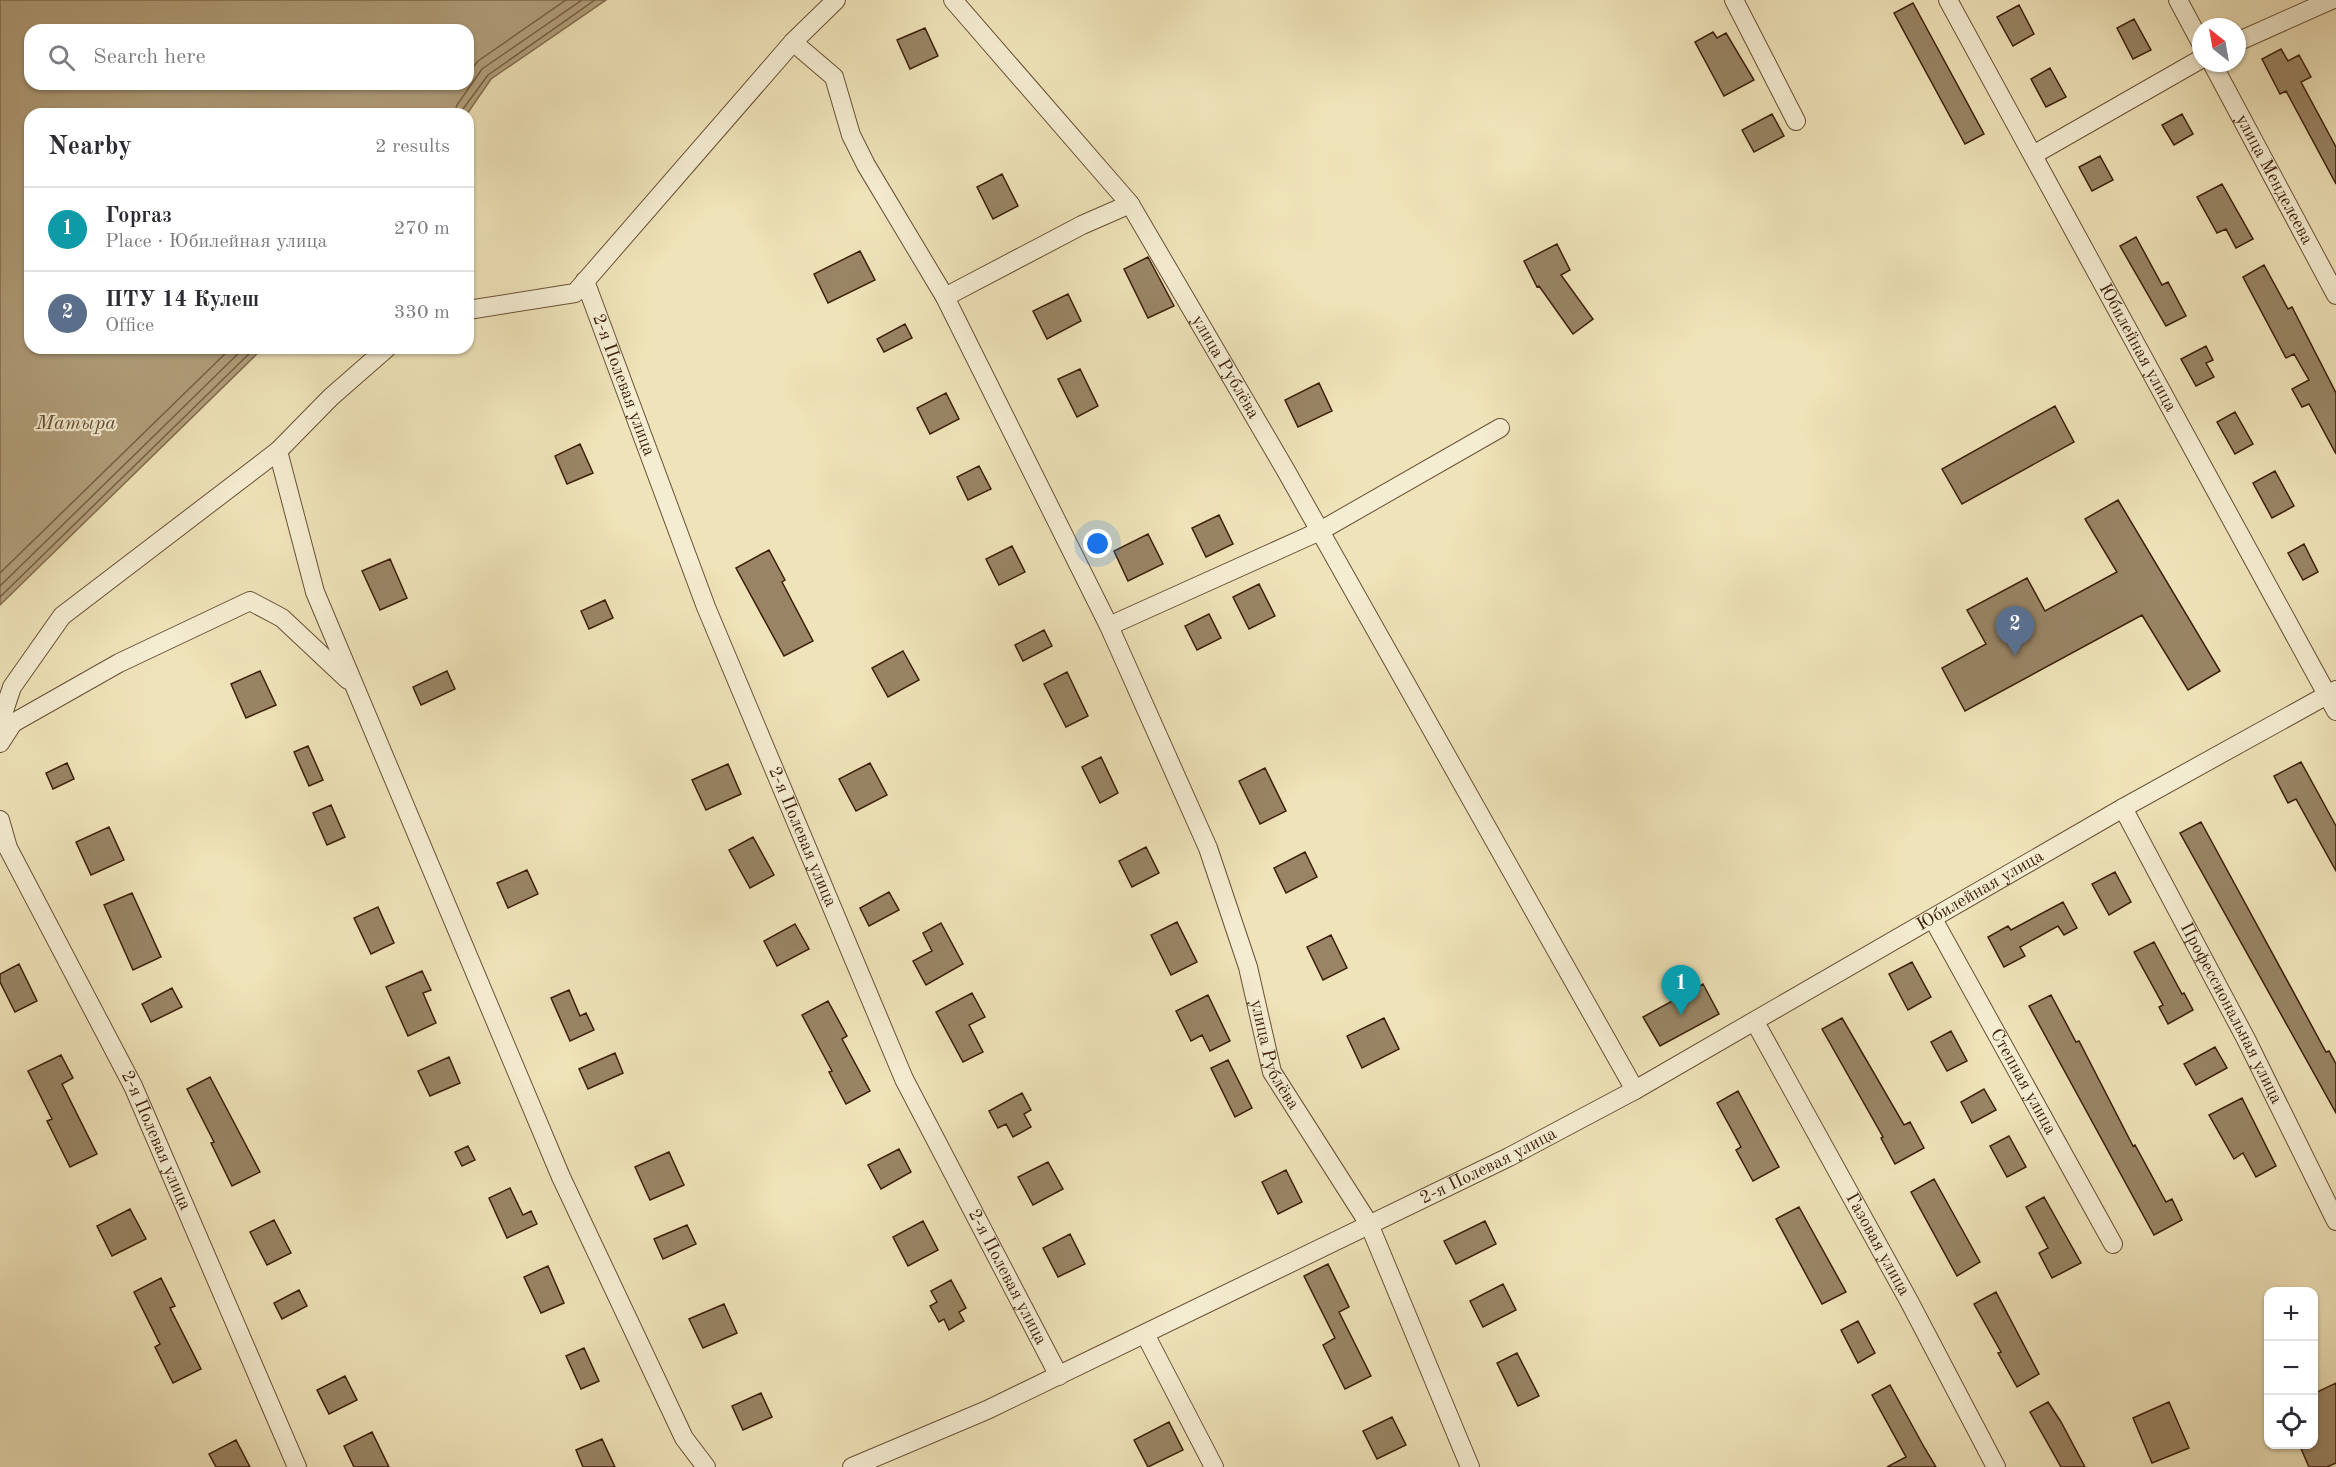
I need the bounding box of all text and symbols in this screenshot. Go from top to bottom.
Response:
north arrow [2192,18,2246,72]
search box [24,24,474,90]
icon: search [45,41,78,74]
text: Search here [93,46,206,68]
street label: улица Менделеева [2232,111,2316,248]
text: Nearby [48,134,132,160]
text: 2 results [375,137,450,157]
text: Горгаз [105,205,172,227]
text: 1 [62,219,73,239]
text: 270 m [394,219,450,239]
text: Place · Юбилейная улица [105,232,327,252]
street label: Юбилейная улица [2096,281,2180,415]
text: ПТУ 14 Кулеш [105,289,259,311]
text: 2 [62,303,73,323]
text: 330 m [394,303,450,323]
street label: 2-я Полевая улица [589,312,658,459]
street label: улица Рублёва [1188,312,1263,422]
text: Office [105,316,154,336]
water label: Матыра [35,414,116,434]
your location [1083,529,1112,558]
pin: 2 [1996,606,2034,656]
street label: 2-я Полевая улица [765,764,840,910]
street label: Юбилейная улица [1914,847,2047,934]
street label: Профессиональная улица [2177,920,2286,1107]
pin: 1 [1662,966,1700,1015]
street label: улица Рублёва [1247,998,1303,1113]
street label: Степная улица [1987,1026,2060,1138]
street label: 2-я Полевая улица [118,1068,194,1213]
street label: 2-я Полевая улица [1417,1124,1560,1208]
street label: Газовая улица [1842,1190,1913,1299]
street label: 2-я Полевая улица [965,1206,1050,1348]
map controls [2264,1287,2318,1449]
button: + [2264,1287,2318,1341]
button: − [2264,1341,2318,1395]
button: locate [2264,1395,2318,1449]

